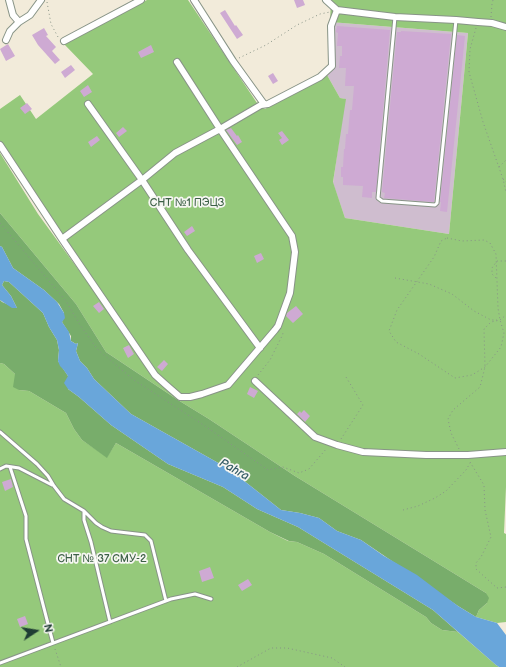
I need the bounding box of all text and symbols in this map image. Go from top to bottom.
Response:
park label: СНТ №1 ПЭЦЗ [150,196,224,210]
water label: Pahra [217,456,251,484]
park label: СНТ № 37 СМУ-2 [57,552,147,566]
north arrow [16,611,56,651]
text: N [41,623,55,634]

